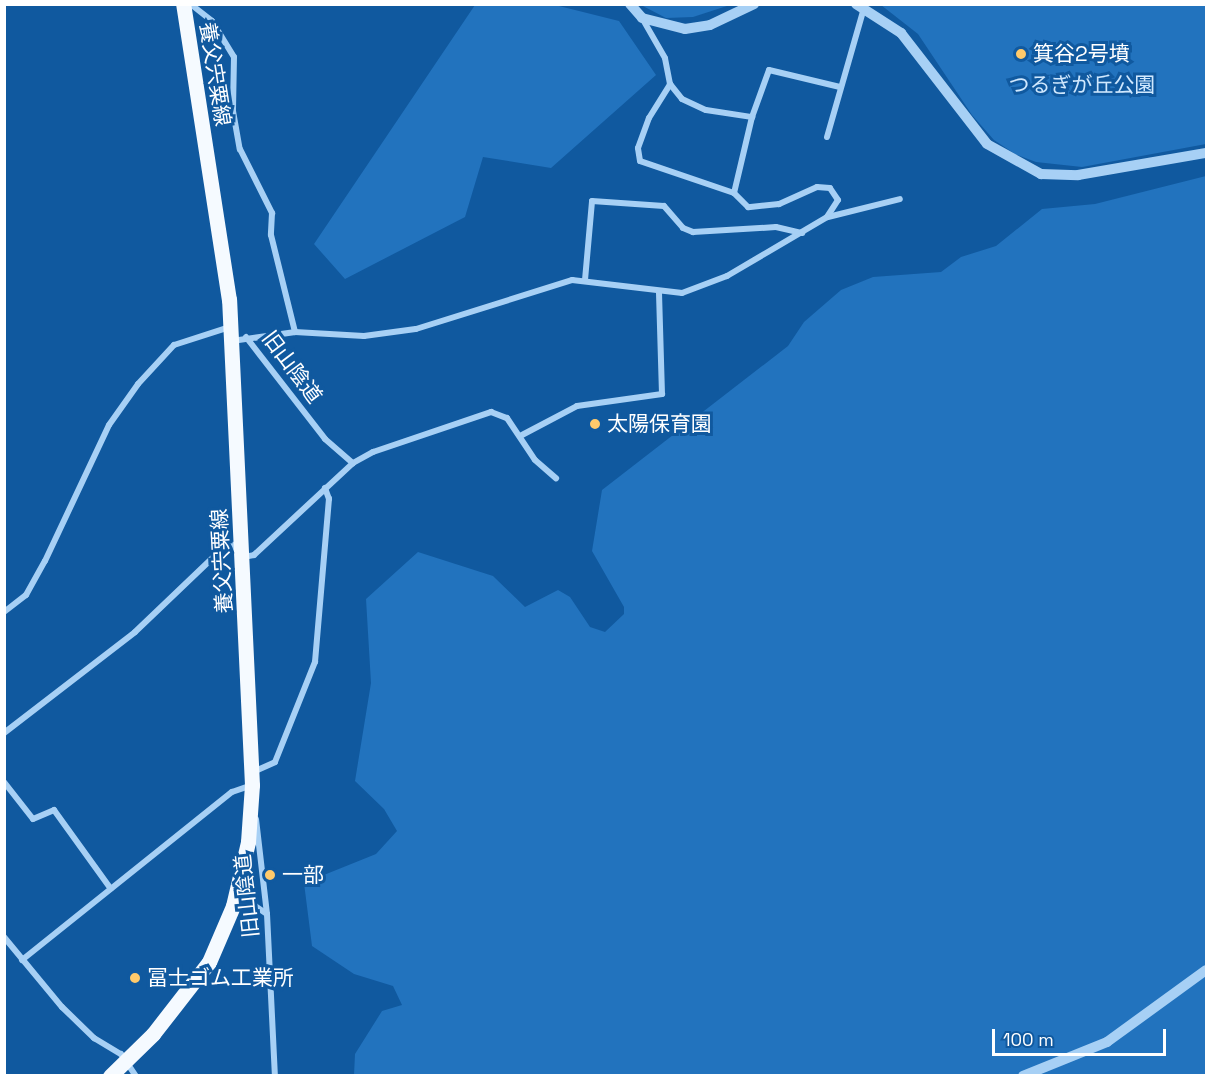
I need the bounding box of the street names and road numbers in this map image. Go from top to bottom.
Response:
street label: 養父宍粟線 [194,20,236,128]
street label: 旧山陰道 [257,326,327,408]
street label: 養父宍粟線 [207,508,237,614]
street label: 旧山陰道 [230,853,264,939]

